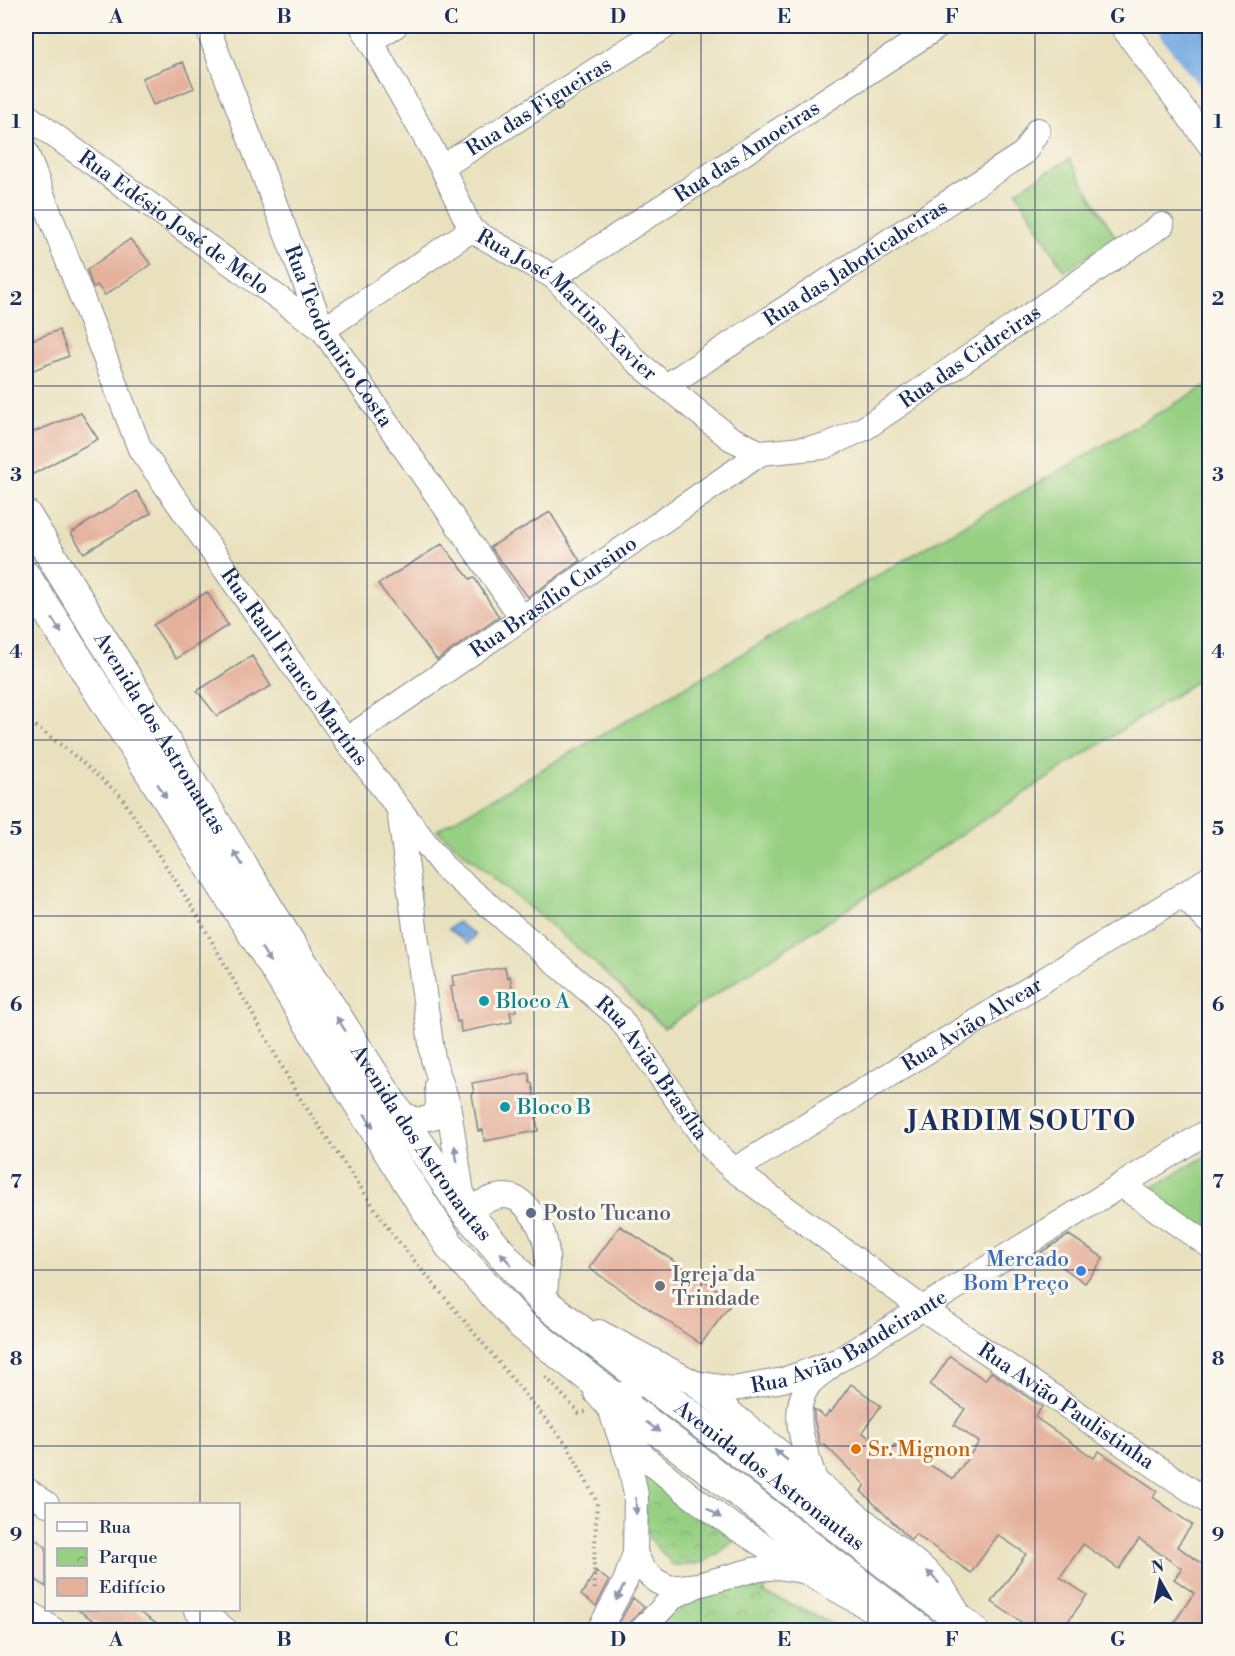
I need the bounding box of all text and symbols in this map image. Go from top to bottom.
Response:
text: A [108,5,124,30]
text: B [276,5,292,30]
text: C [444,5,458,30]
text: D [610,5,626,30]
text: E [777,5,791,30]
text: F [945,5,959,30]
text: G [1110,5,1126,30]
street label: Rua das Figueiras [461,52,617,163]
street label: Rua das Amoeiras [670,95,825,209]
text: 1 [11,110,21,135]
text: 1 [1213,110,1223,135]
street label: Rua Edésio José de Melo [73,145,274,301]
street label: Rua das Jaboticabeiras [759,194,953,333]
street label: Rua José Martins Xavier [471,224,662,387]
street label: Rua Teodomiro Costa [278,242,398,433]
text: 2 [10,287,22,312]
text: 2 [1212,287,1224,312]
street label: Rua das Cidreiras [895,300,1046,415]
text: 3 [10,463,22,488]
text: 3 [1212,463,1224,488]
street label: Rua Brasílio Cursino [465,531,642,664]
street label: Rua Raul Franco Martins [214,563,373,771]
one-way arrow [51,618,62,634]
street label: Avenida dos Astronautas [87,627,232,839]
text: 4 [9,640,23,665]
text: 4 [1211,640,1225,665]
one-way arrow [156,783,167,799]
text: 5 [10,817,22,842]
text: 5 [1212,817,1224,842]
one-way arrow [232,850,243,867]
one-way arrow [261,947,272,963]
street label: Rua Avião Alvear [897,972,1047,1078]
place label: Bloco A [495,989,571,1015]
street label: Rua Avião Brasília [590,991,713,1146]
text: 6 [10,993,23,1018]
text: 6 [1212,993,1225,1018]
marker: Bloco A [477,994,491,1008]
one-way arrow [336,1015,347,1032]
street label: Avenida dos Astronautas [344,1039,497,1247]
place label: Bloco B [516,1095,591,1121]
marker: Bloco B [498,1100,512,1114]
district label: JARDIM SOUTO [903,1105,1137,1139]
one-way arrow [364,1113,375,1129]
one-way arrow [451,1144,460,1163]
text: 7 [10,1170,22,1195]
text: 7 [1212,1170,1224,1195]
place label: Posto Tucano [543,1201,671,1227]
marker: Posto Tucano [524,1206,538,1220]
place label: Mercado Bom Preço [962,1247,1069,1297]
one-way arrow [500,1252,513,1267]
place label: Igreja da Trindade [672,1262,760,1312]
marker: Mercado Bom Preço [1074,1264,1088,1278]
marker: Igreja da Trindade [653,1279,667,1293]
street label: Rua Avião Bandeirante [749,1284,952,1400]
street label: Rua Avião Paulistinha [973,1338,1159,1476]
text: 8 [10,1347,23,1372]
text: 8 [1212,1347,1225,1372]
street label: Avenida dos Astronautas [668,1395,869,1557]
one-way arrow [645,1421,661,1433]
place label: Sr. Mignon [868,1437,971,1463]
marker: Sr. Mignon [849,1442,863,1456]
one-way arrow [773,1448,789,1461]
one-way arrow [632,1496,641,1515]
legend [45,1503,240,1611]
one-way arrow [706,1507,722,1519]
text: Rua [99,1516,132,1539]
text: 9 [10,1523,22,1548]
text: 9 [1212,1523,1224,1548]
text: Parque [99,1546,158,1569]
north arrow [1130,1551,1190,1611]
text: N [1150,1556,1166,1578]
one-way arrow [926,1571,940,1585]
text: Edifício [99,1576,166,1599]
one-way arrow [615,1584,624,1601]
text: A [108,1628,124,1653]
text: B [276,1628,292,1653]
text: C [444,1628,458,1653]
text: D [610,1628,626,1653]
text: E [777,1628,791,1653]
text: F [945,1628,959,1653]
text: G [1110,1628,1126,1653]

